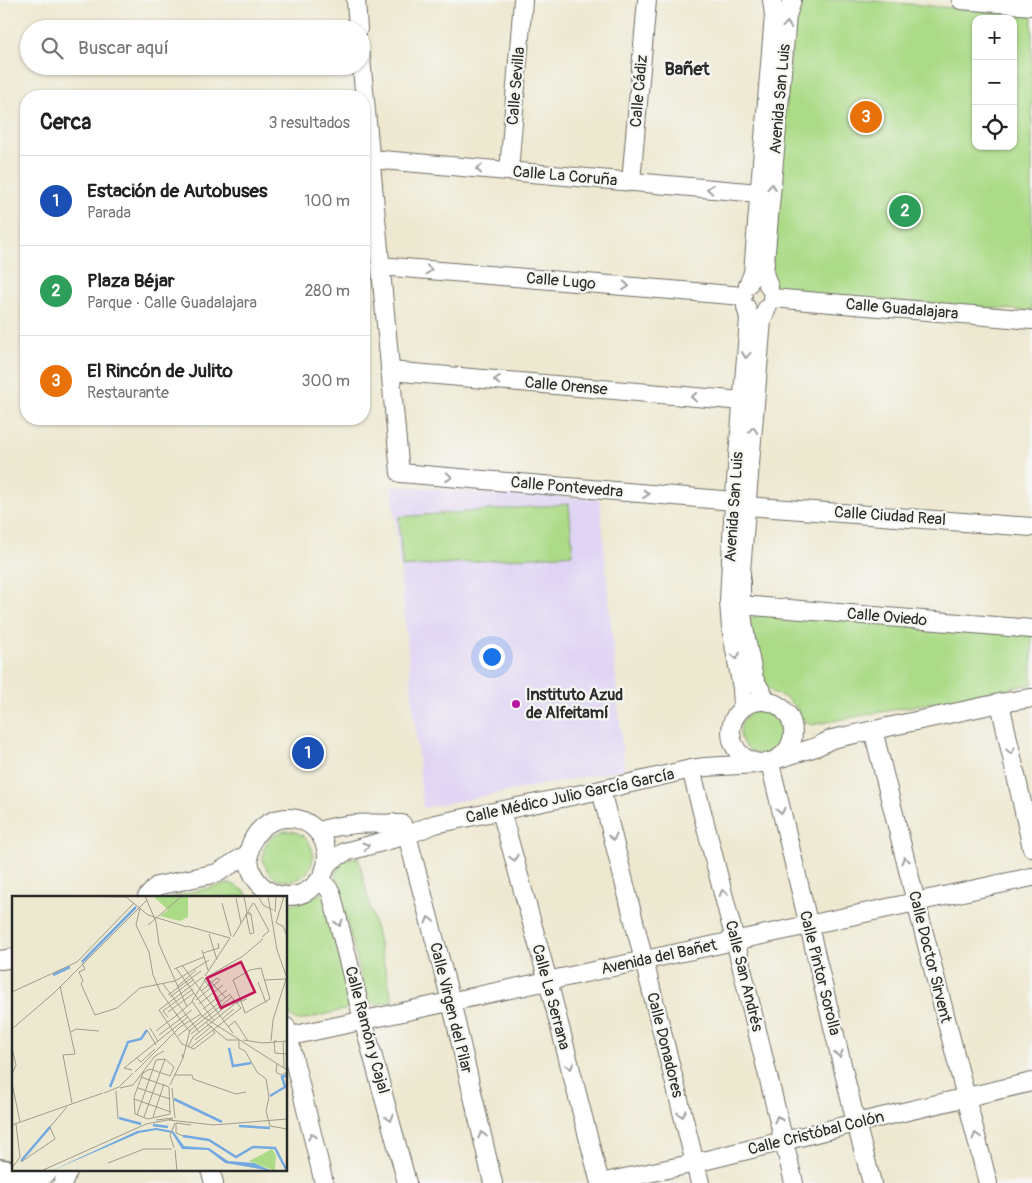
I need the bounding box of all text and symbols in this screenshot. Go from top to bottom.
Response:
map controls [972,15,1017,150]
button: + [972,15,1017,60]
search box [20,20,370,75]
one-way arrow [781,20,792,28]
icon: search [38,34,66,62]
text: Buscar aquí [78,36,169,60]
street label: Avenida San Luis [765,43,795,155]
street label: Calle Sevilla [503,46,529,126]
street label: Calle Cádiz [626,54,652,128]
district label: Bañet [664,58,710,81]
button: − [972,60,1017,105]
pin: 3 [850,98,882,136]
button: locate [972,105,1017,150]
text: Cerca [40,109,91,136]
text: 3 resultados [268,113,350,133]
street label: Calle La Coruña [512,161,618,191]
one-way arrow [474,163,482,174]
text: Estación de Autobuses [87,179,267,203]
one-way arrow [766,182,777,190]
one-way arrow [706,183,714,194]
text: 1 [53,191,59,211]
text: 100 m [304,191,350,211]
pin: 2 [889,192,921,230]
text: Parada [87,203,131,223]
one-way arrow [425,264,433,275]
street label: Calle Lugo [525,268,597,294]
text: Plaza Béjar [87,269,175,293]
one-way arrow [622,280,630,291]
text: 2 [52,281,60,301]
text: 280 m [304,281,350,301]
text: Parque · Calle Guadalajara [87,293,257,313]
street label: Calle Guadalajara [845,294,959,324]
one-way arrow [741,351,752,359]
text: El Rincón de Julito [87,359,233,383]
text: 3 [52,371,60,391]
text: 300 m [302,371,350,391]
street label: Calle Orense [524,372,608,400]
one-way arrow [493,375,501,386]
text: Restaurante [87,383,169,403]
one-way arrow [690,392,698,403]
one-way arrow [748,425,759,433]
street label: Avenida San Luis [720,451,748,563]
one-way arrow [445,471,453,482]
street label: Calle Pontevedra [510,472,624,502]
one-way arrow [642,488,650,499]
street label: Calle Ciudad Real [833,502,947,530]
street label: Calle Oviedo [846,604,928,631]
your location [479,644,505,670]
one-way arrow [731,652,741,661]
place label: Instituto Azud de Alfeitamí [526,685,623,723]
marker: Instituto Azud de Alfeitamí [510,698,522,710]
pin: 1 [292,734,324,772]
one-way arrow [1005,747,1016,755]
street label: Calle Médico Julio García García [464,764,676,828]
one-way arrow [775,806,786,815]
one-way arrow [607,833,618,842]
one-way arrow [361,842,370,852]
one-way arrow [508,854,519,863]
one-way arrow [900,855,911,864]
one-way arrow [718,888,729,897]
street label: Calle Doctor Sirvent [904,889,956,1026]
inset map [12,896,288,1170]
street label: Calle Pintor Sorolla [795,909,845,1037]
one-way arrow [425,917,435,925]
street label: Calle San Andrés [721,918,767,1034]
one-way arrow [333,919,344,928]
street label: Avenida del Bañet [599,935,719,979]
street label: Calle Virgen del Pilar [425,940,477,1076]
street label: Calle La Serrana [527,942,575,1052]
street label: Calle Ramón y Cajal [340,964,394,1096]
street label: Calle Donadores [642,990,688,1100]
one-way arrow [833,1049,844,1058]
one-way arrow [564,1061,574,1069]
street label: Calle Cristóbal Colón [746,1106,886,1160]
one-way arrow [676,1109,687,1118]
one-way arrow [384,1113,394,1121]
one-way arrow [773,1114,784,1123]
one-way arrow [307,1131,318,1140]
one-way arrow [477,1131,488,1140]
one-way arrow [971,1132,981,1140]

